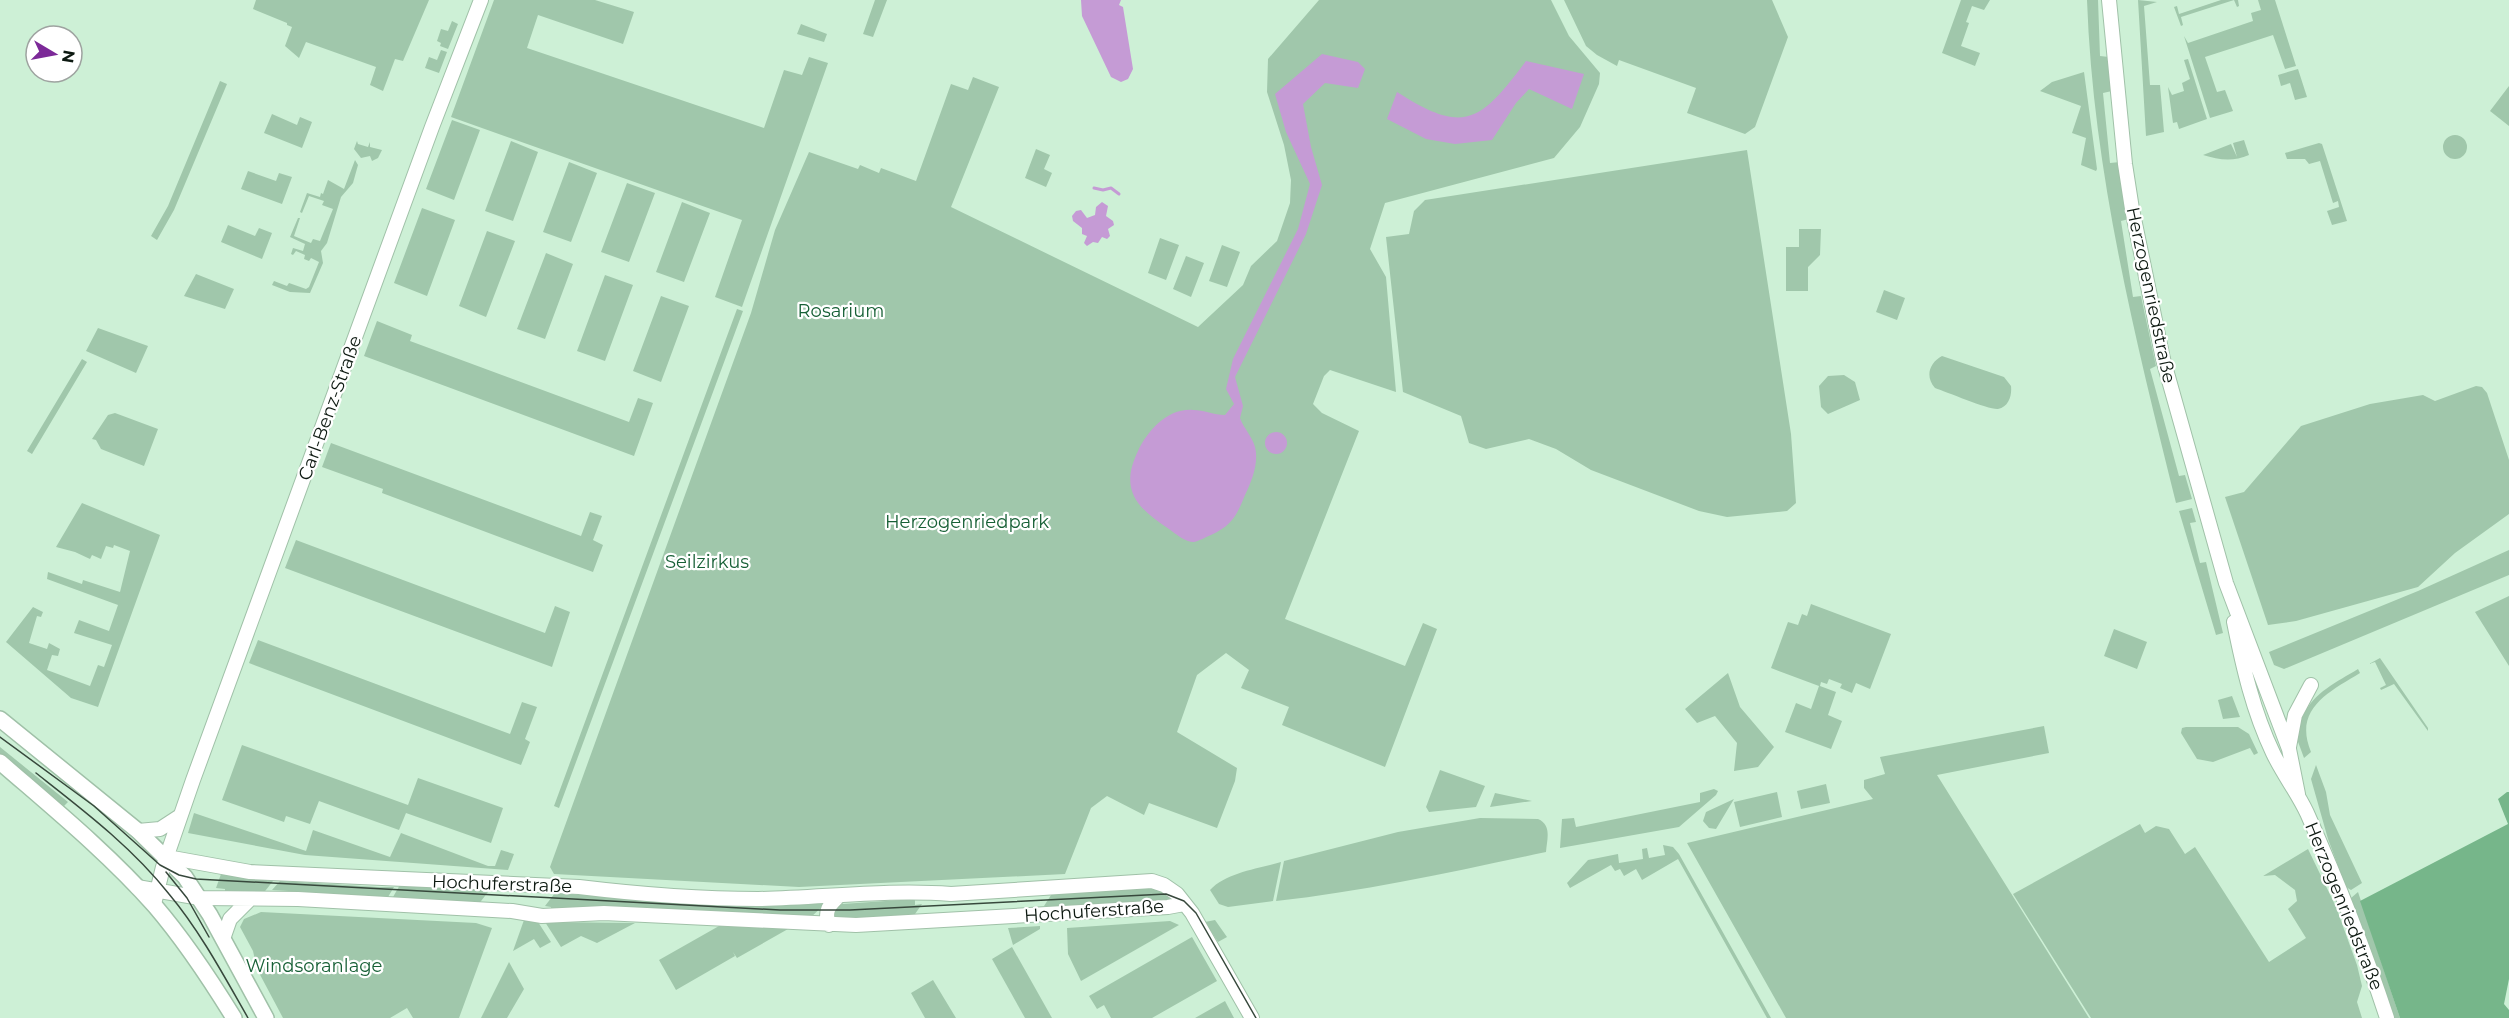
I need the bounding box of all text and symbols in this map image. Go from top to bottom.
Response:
north arrow [24,24,84,84]
text: N [58,48,79,65]
street label: Herzogenriedstraße [2122,205,2180,385]
park label: Rosarium [798,300,884,322]
street label: Carl-Benz-Straße [294,332,366,483]
park label: Herzogenriedpark [885,511,1049,533]
park label: Seilzirkus [665,551,749,573]
street label: Herzogenriedstraße [2300,819,2388,993]
street label: Hochuferstraße [432,871,573,897]
street label: Hochuferstraße [1023,895,1165,927]
park label: Windsoranlage [246,955,383,977]

